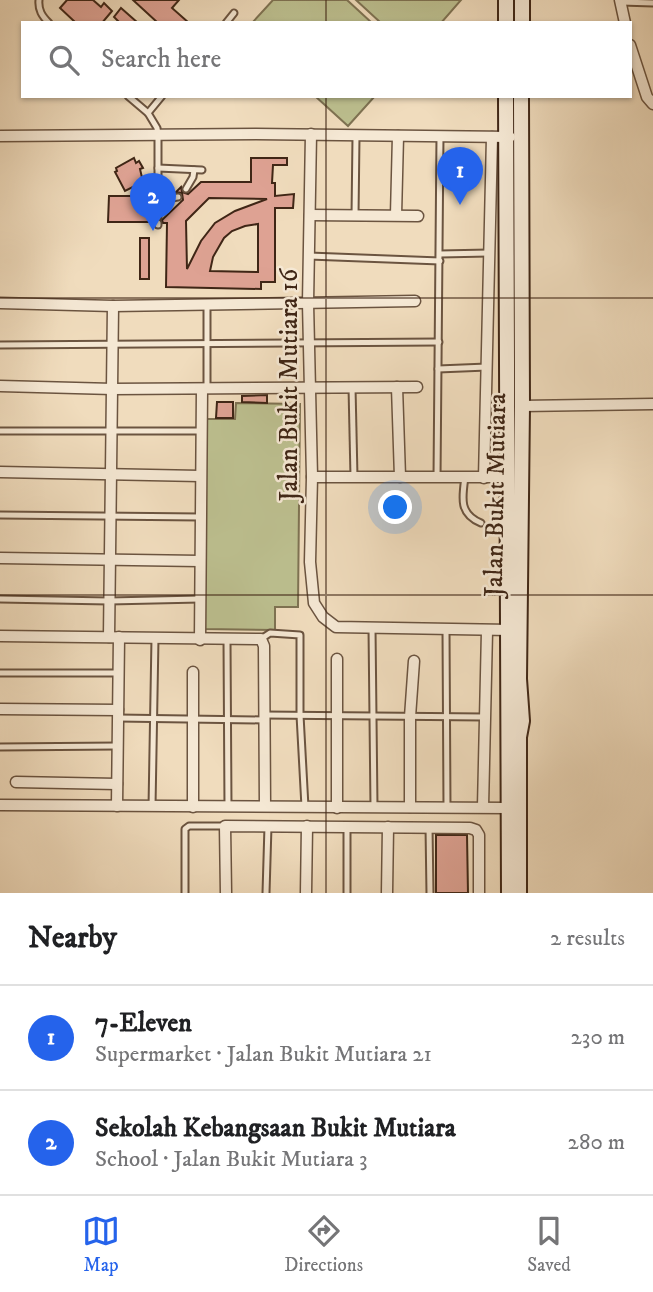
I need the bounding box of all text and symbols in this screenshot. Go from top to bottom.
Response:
search box [21,21,632,98]
icon: search [45,41,83,79]
text: Search here [101,43,221,76]
pin: 1 [437,147,483,205]
pin: 2 [130,173,176,231]
street label: Jalan Bukit Mutiara 16 [273,267,306,503]
street label: Jalan Bukit Mutiara [478,393,514,599]
your location [378,490,412,524]
text: Nearby [28,920,117,957]
text: 2 results [550,924,625,953]
text: 7-Eleven [95,1007,192,1040]
text: 1 [47,1023,55,1052]
text: 230 m [571,1023,625,1052]
text: Supermarket · Jalan Bukit Mutiara 21 [95,1040,432,1069]
text: Sekolah Kebangsaan Bukit Mutiara [95,1112,456,1145]
text: 2 [45,1128,57,1157]
text: 280 m [568,1128,625,1157]
text: School · Jalan Bukit Mutiara 3 [95,1145,368,1174]
tab: Map [82,1212,120,1277]
tab: Directions [284,1212,363,1277]
tab: Saved [527,1212,571,1277]

